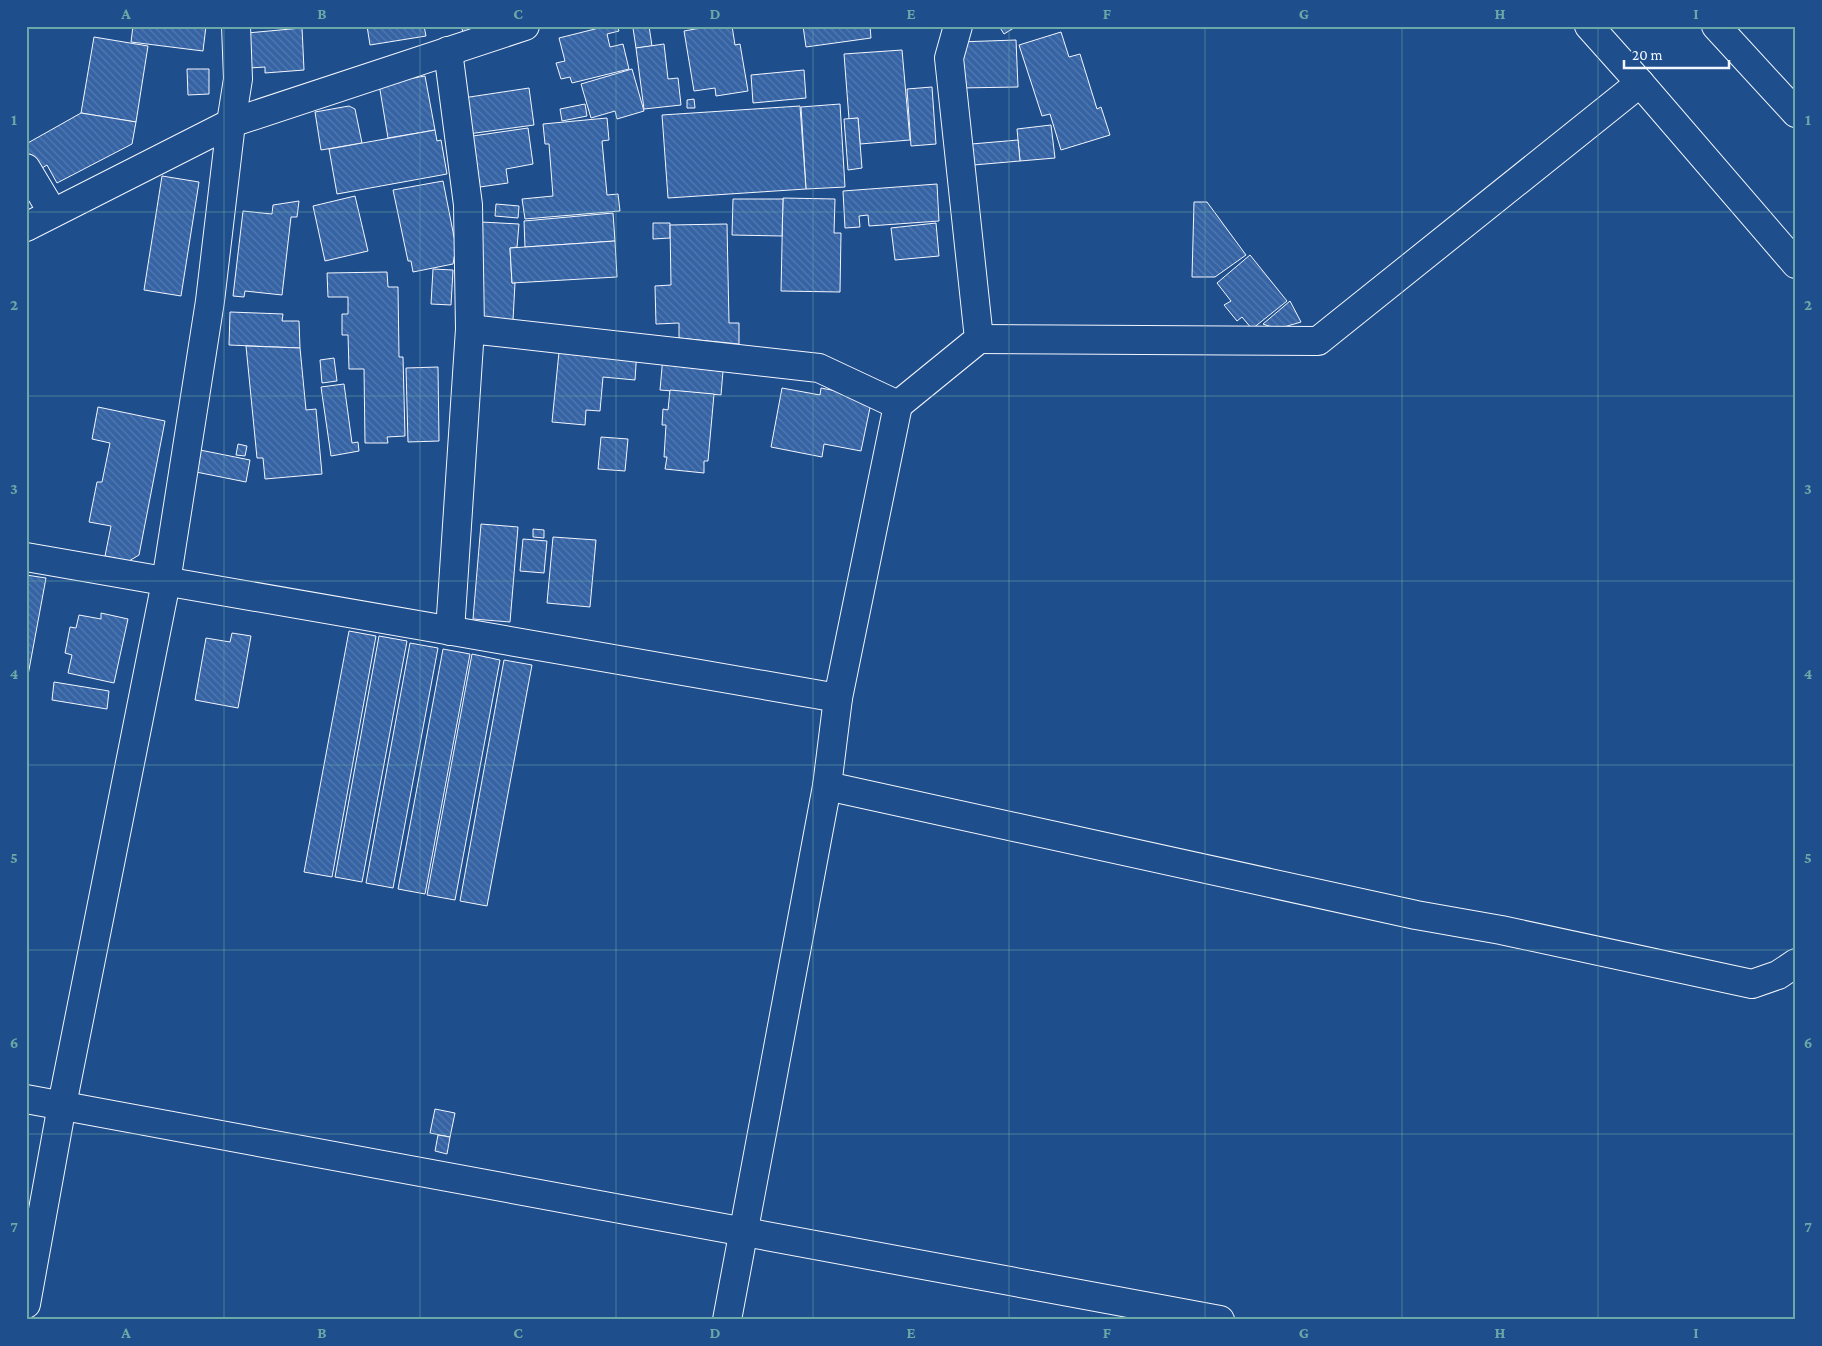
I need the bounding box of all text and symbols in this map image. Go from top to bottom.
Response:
text: A [120,5,131,22]
text: B [317,5,327,22]
text: C [513,5,523,22]
text: D [709,5,721,22]
text: E [906,5,916,22]
text: F [1103,5,1112,22]
text: G [1299,5,1309,22]
text: H [1495,5,1506,22]
text: I [1693,5,1699,22]
scale bar [1624,38,1730,70]
text: 20 m [1632,47,1663,63]
text: 1 [11,111,17,128]
text: 1 [1805,111,1811,128]
text: 2 [10,296,18,313]
text: 2 [1804,296,1812,313]
text: 3 [10,480,18,497]
text: 3 [1804,480,1812,497]
text: 4 [10,665,19,682]
text: 4 [1804,665,1813,682]
text: 5 [10,849,18,866]
text: 5 [1804,849,1812,866]
text: 6 [10,1034,18,1051]
text: 6 [1804,1034,1812,1051]
text: 7 [10,1218,18,1235]
text: 7 [1804,1218,1812,1235]
text: A [120,1324,131,1341]
text: B [317,1324,327,1341]
text: C [513,1324,523,1341]
text: D [709,1324,721,1341]
text: E [906,1324,916,1341]
text: F [1103,1324,1112,1341]
text: G [1299,1324,1309,1341]
text: H [1495,1324,1506,1341]
text: I [1693,1324,1699,1341]

